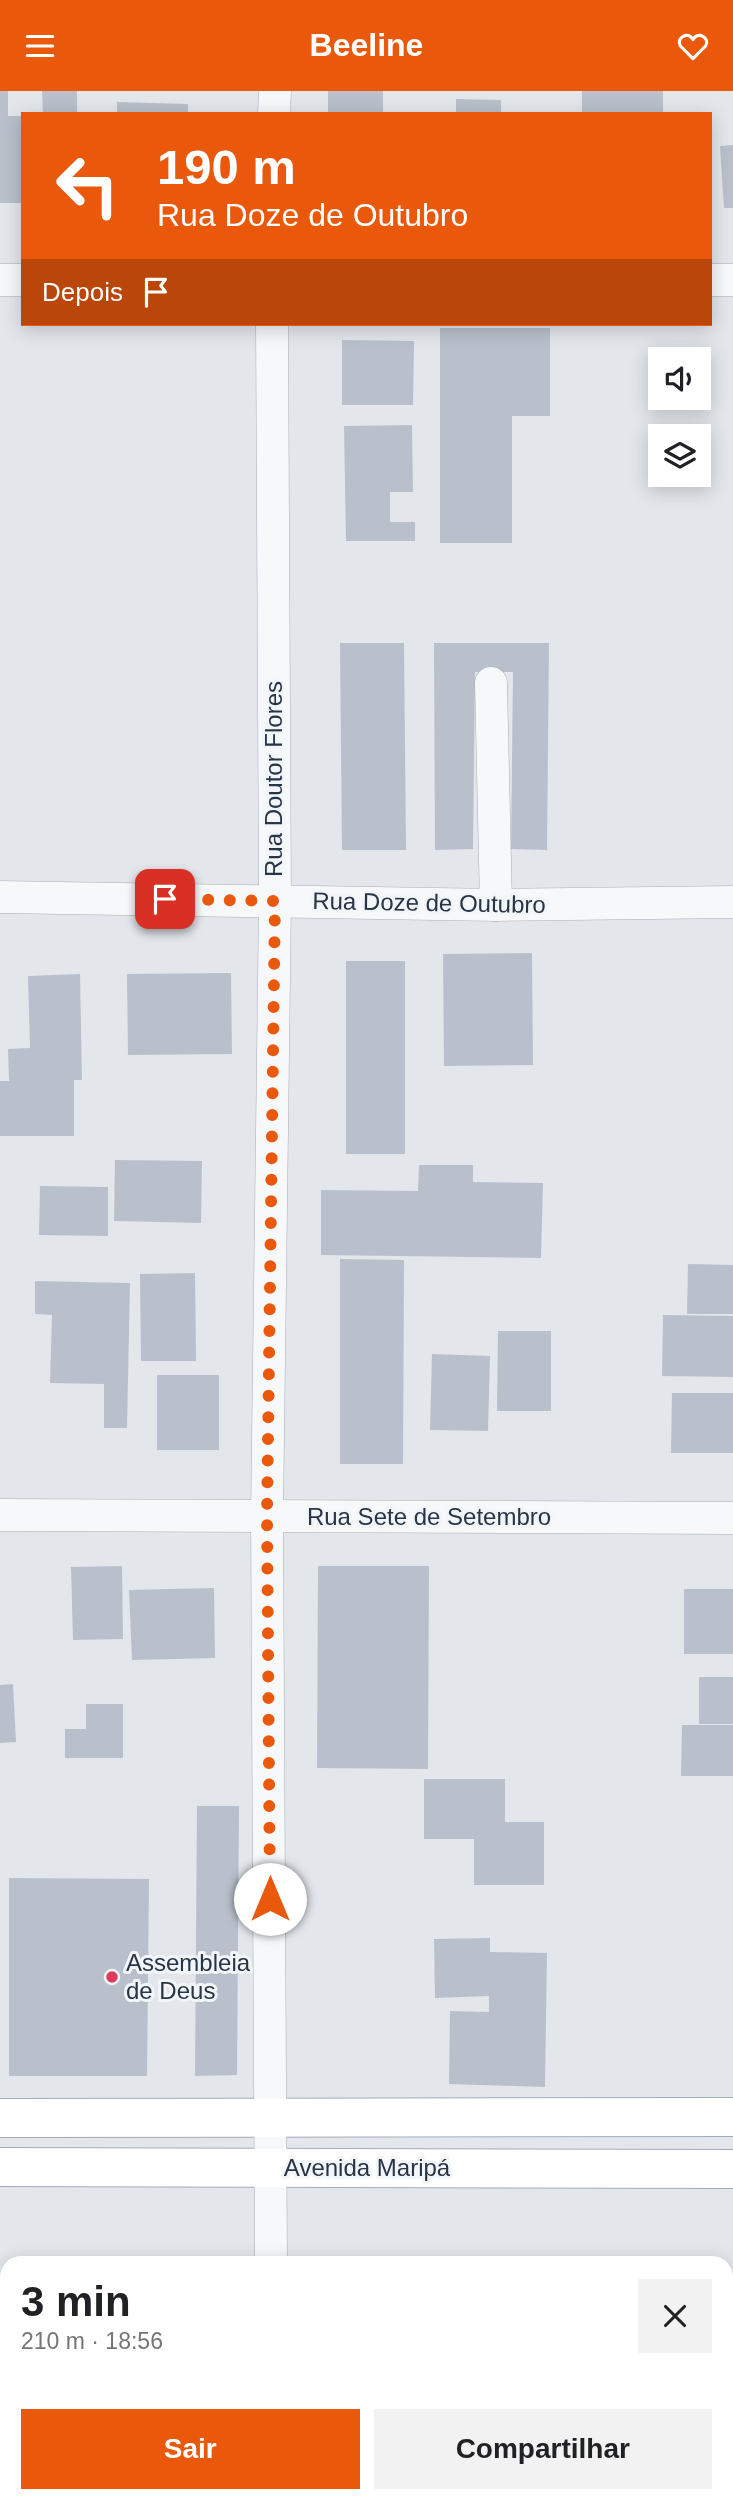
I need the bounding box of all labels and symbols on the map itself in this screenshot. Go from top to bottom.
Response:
street label: Rua Doutor Flores [260,681,287,877]
pin [135,869,195,929]
street label: Rua Doze de Outubro [312,887,546,918]
street label: Rua Sete de Setembro [307,1503,551,1530]
position arrow [233,1862,307,1936]
place label: Assembleia de Deus [126,1949,251,2004]
marker: Assembleia de Deus [104,1969,120,1985]
street label: Avenida Maripá [284,2154,451,2181]

